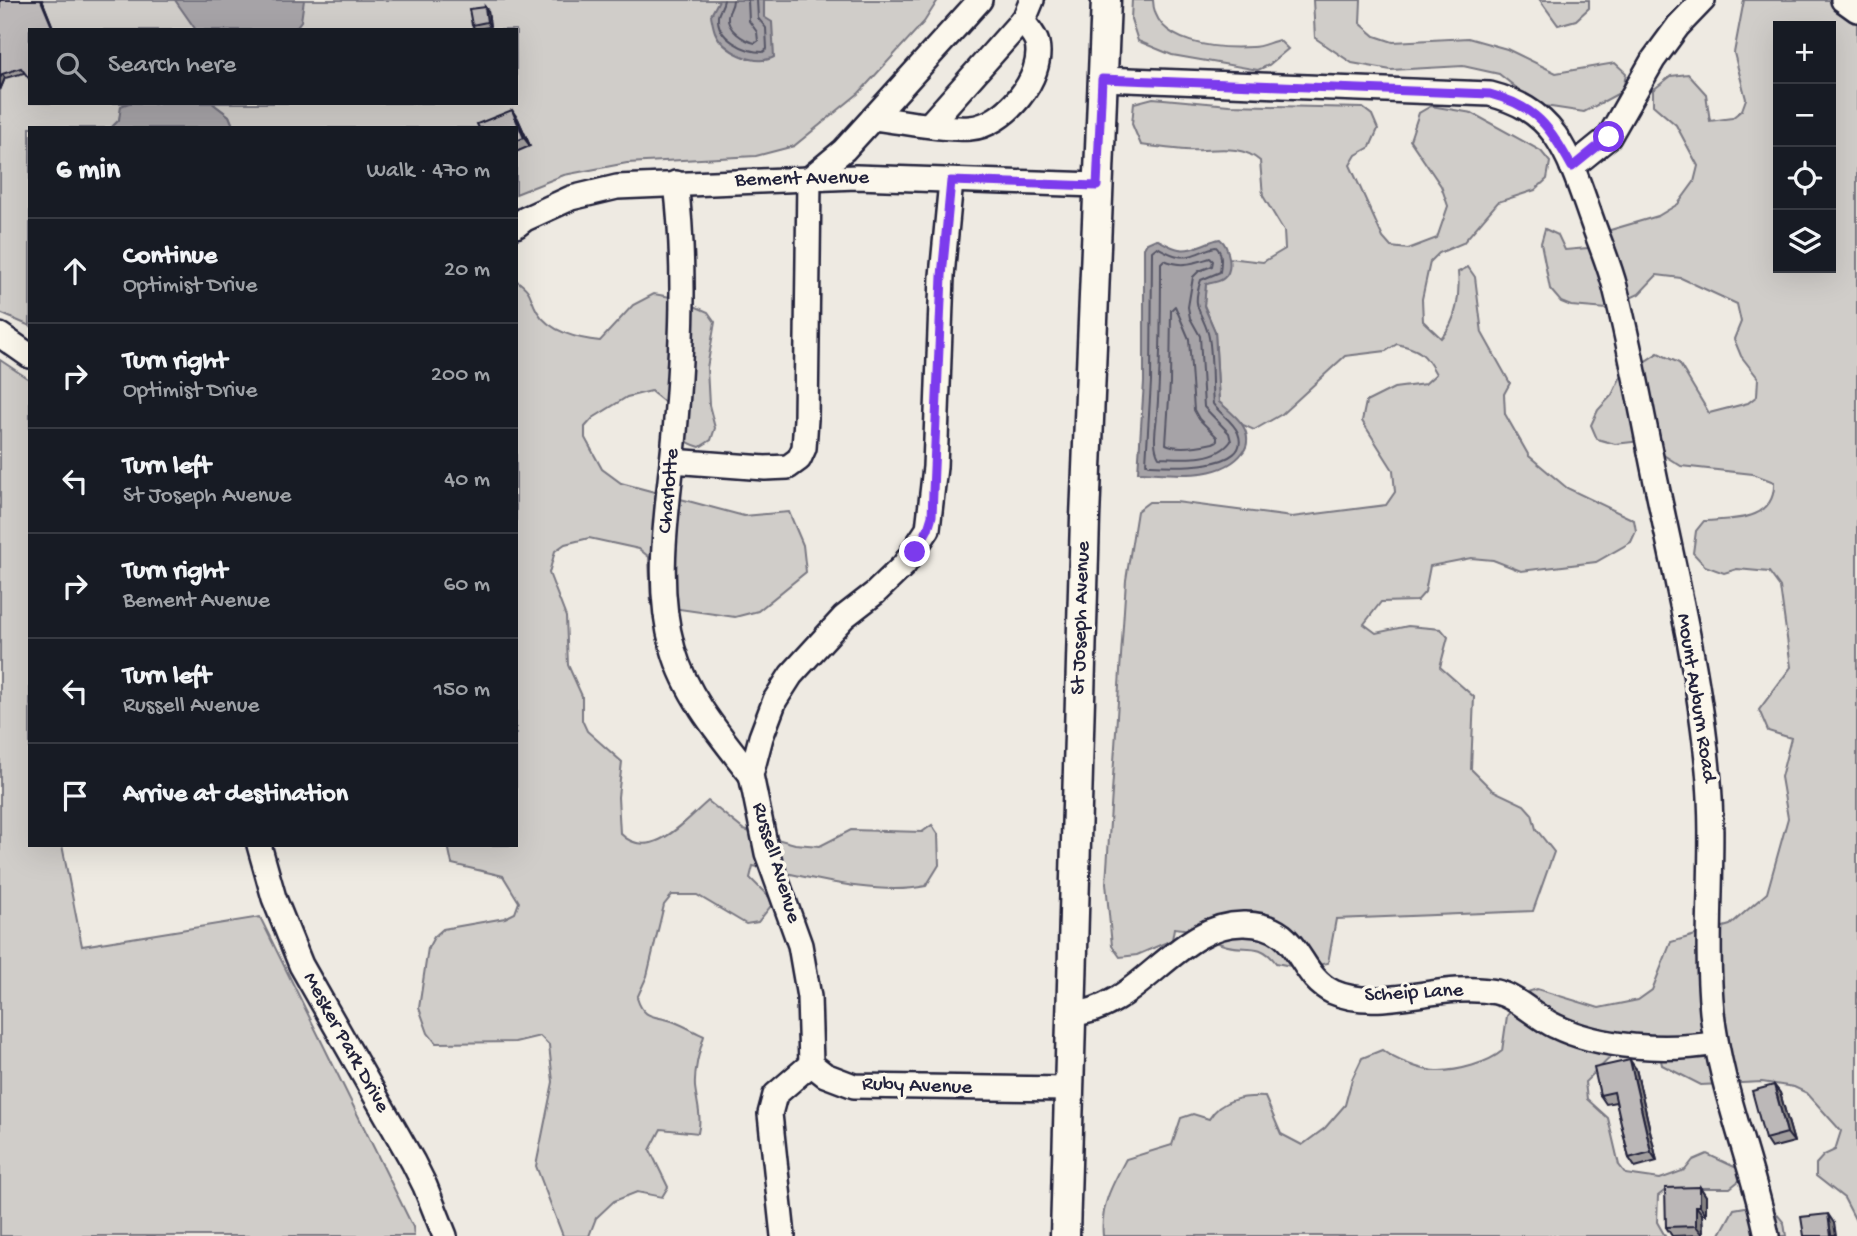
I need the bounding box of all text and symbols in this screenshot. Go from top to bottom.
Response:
map controls [1773,21,1836,273]
button: + [1773,21,1836,84]
search box [28,28,518,105]
icon: search [52,48,90,86]
text: Search here [108,51,236,82]
button: − [1773,84,1836,147]
route start [1593,121,1624,152]
button: locate [1773,147,1836,210]
text: 6 min [56,154,120,189]
text: Walk · 470 m [367,158,490,185]
street label: Bement Avenue [734,166,870,194]
button: layers [1773,210,1836,273]
text: Continue [123,242,217,273]
icon: ahead [56,252,94,290]
text: 20 m [444,257,490,284]
text: Optimist Drive [123,273,257,300]
text: Turn right [123,347,227,378]
icon: right [56,357,94,395]
text: 200 m [431,362,490,389]
text: Optimist Drive [123,378,257,405]
street label: Charlotte [654,446,686,535]
text: Turn left [123,452,211,483]
icon: left [56,462,94,500]
text: 40 m [444,467,490,494]
text: St Joseph Avenue [123,483,291,510]
route end [899,536,930,567]
street label: St Joseph Avenue [1067,540,1097,695]
text: Turn right [123,557,227,588]
icon: right [56,567,94,605]
text: 60 m [444,572,490,599]
text: Bement Avenue [123,588,270,615]
street label: Mount Auburn Road [1669,612,1721,786]
text: Turn left [123,662,211,693]
icon: left [56,672,94,710]
text: 150 m [434,677,490,704]
text: Russell Avenue [123,693,259,720]
icon: arrive [56,777,94,815]
text: Arrive at destination [123,780,348,811]
street label: Russell Avenue [745,800,805,927]
street label: Mesker Park Drive [296,968,394,1119]
street label: Scheip Lane [1364,979,1465,1009]
street label: Ruby Avenue [861,1073,974,1101]

